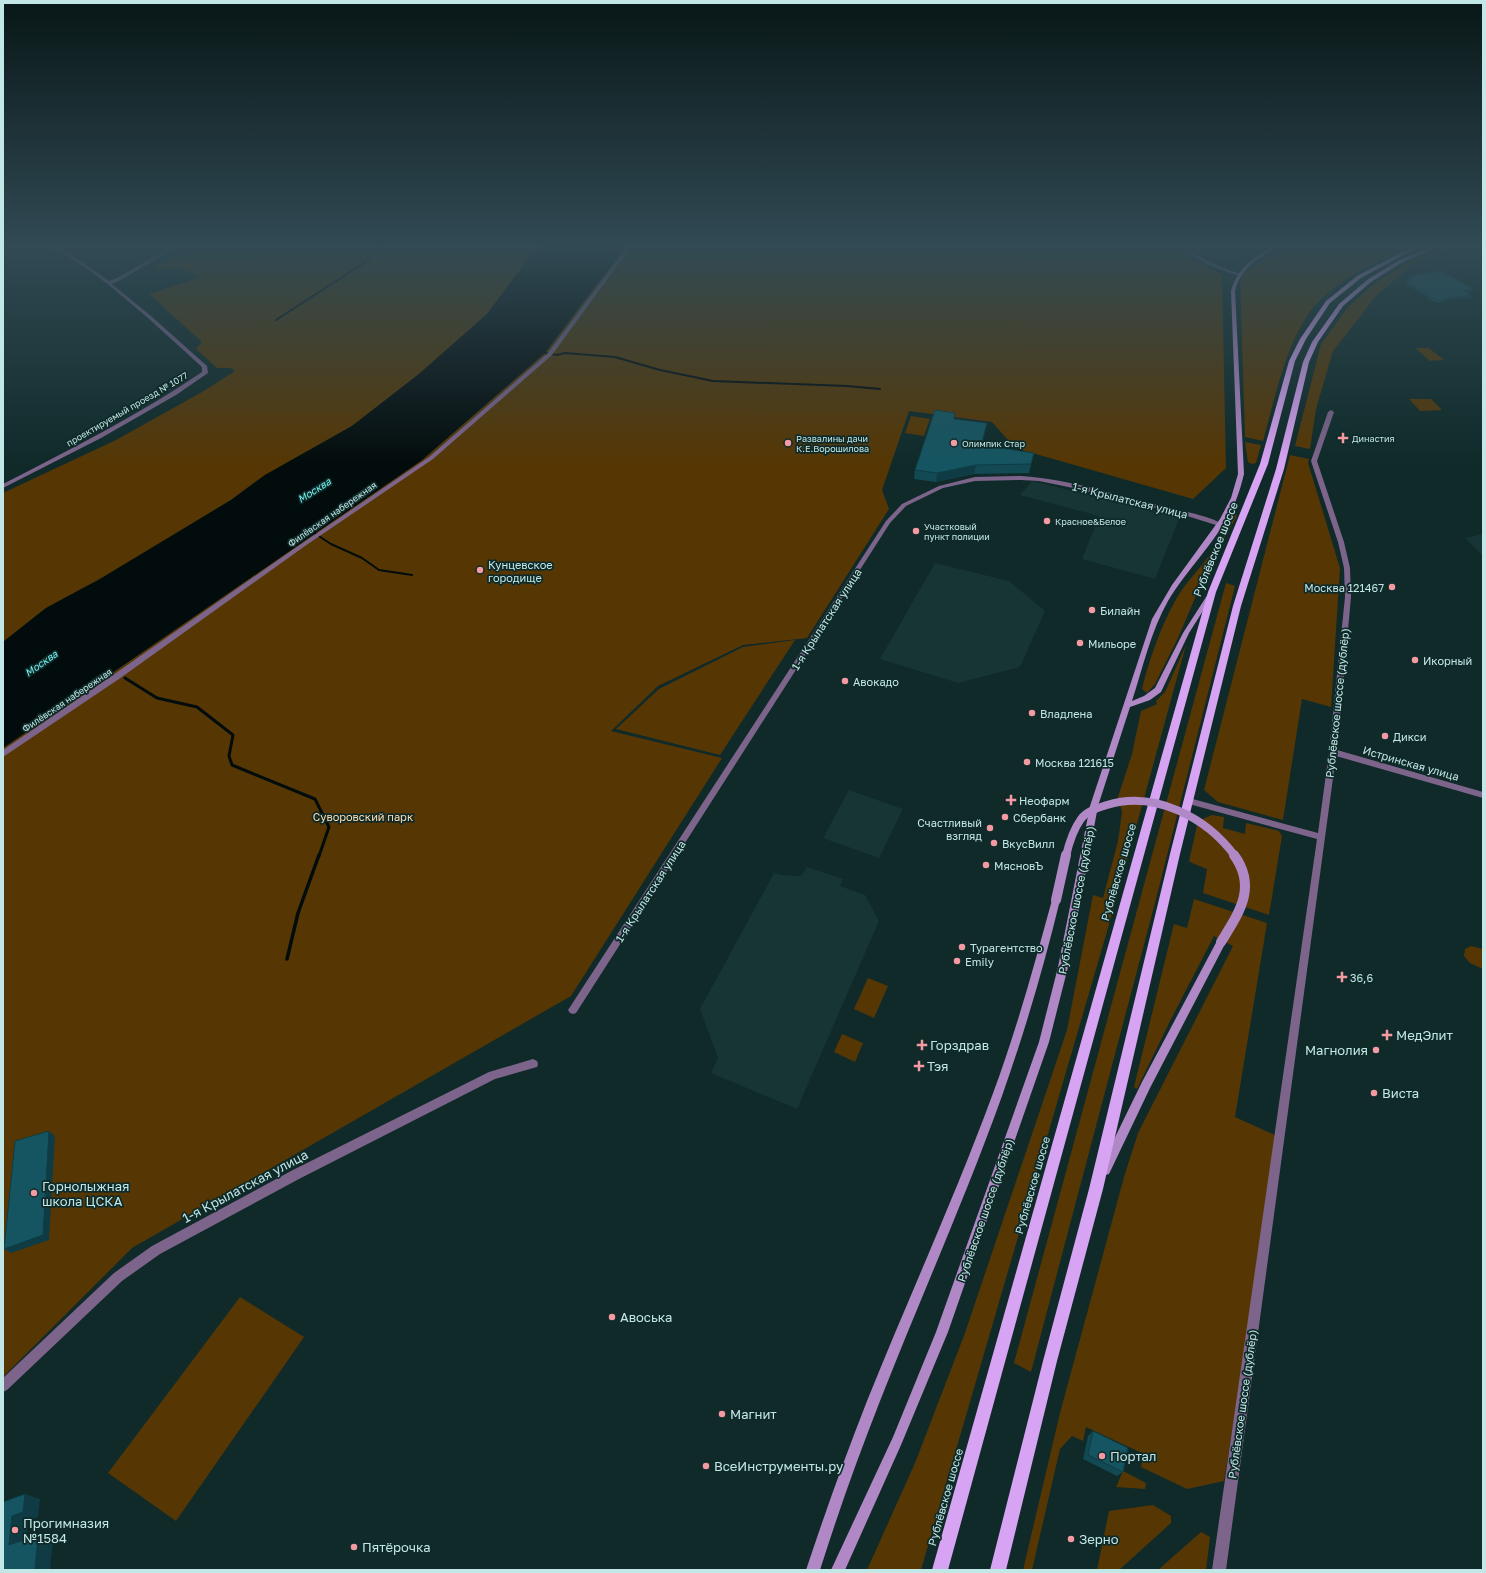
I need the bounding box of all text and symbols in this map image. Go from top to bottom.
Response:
street label: проектируемый проезд № 1077 [64,370,190,448]
marker: Династия [1337,432,1349,444]
place label: Развалины дачи К.Е.Ворошилова [796,433,869,454]
place label: Династия [1352,433,1395,444]
marker: Развалины дачи К.Е.Ворошилова [783,438,793,448]
marker: Олимпик Стар [949,438,959,448]
place label: Олимпик Стар [962,438,1025,449]
water label: Москва [295,475,333,505]
street label: Филёвская набережная [285,479,379,549]
street label: 1-я Крылатская улица [1071,479,1189,521]
street label: Рублёвское шоссе [1190,500,1240,598]
marker: Красное&Белое [1042,516,1052,526]
place label: Красное&Белое [1055,516,1126,527]
place label: Участковый пункт полиции [924,521,990,542]
marker: Участковый пункт полиции [911,526,921,536]
place label: Кунцевское городище [488,558,553,584]
marker: Кунцевское городище [475,565,485,575]
street label: 1-я Крылатская улица [788,566,864,672]
place label: Москва 121467 [1304,581,1384,594]
marker: Москва 121467 [1387,582,1397,592]
place label: Билайн [1100,604,1140,617]
marker: Билайн [1087,605,1097,615]
street label: Рублёвское шоссе (дублёр) [1323,627,1351,779]
place label: Мильоре [1088,637,1136,650]
marker: Мильоре [1075,638,1085,648]
water label: Москва [22,647,60,679]
place label: Икорный [1423,654,1472,667]
marker: Икорный [1410,655,1420,665]
street label: Филёвская набережная [20,666,114,734]
place label: Авокадо [853,675,899,688]
marker: Авокадо [840,676,850,686]
place label: Владлена [1040,707,1093,720]
marker: Владлена [1027,708,1037,718]
place label: Дикси [1393,730,1427,743]
marker: Дикси [1380,731,1390,741]
street label: Истринская улица [1361,743,1461,783]
place label: Москва 121615 [1035,756,1114,769]
marker: Москва 121615 [1022,757,1032,767]
place label: Неофарм [1019,794,1069,807]
marker: Неофарм [1006,795,1016,805]
park label: Суворовский парк [313,810,414,823]
place label: Сбербанк [1013,811,1067,824]
marker: Сбербанк [1000,812,1010,822]
place label: Счастливый взгляд [917,816,982,842]
street label: Рублёвское шоссе [1098,822,1138,922]
marker: Счастливый взгляд [985,823,995,833]
street label: Рублёвское шоссе (дублёр) [1055,825,1097,975]
place label: ВкусВилл [1002,837,1055,850]
street label: 1-я Крылатская улица [612,838,688,944]
marker: ВкусВилл [989,838,999,848]
place label: МясновЪ [994,859,1043,872]
marker: МясновЪ [981,860,991,870]
place label: Турагентство [970,941,1043,954]
marker: Турагентство [957,942,967,952]
place label: Emily [965,955,994,968]
marker: Emily [952,956,962,966]
place label: 36,6 [1350,971,1373,984]
marker: 36,6 [1337,972,1347,982]
place label: МедЭлит [1396,1027,1453,1043]
marker: МедЭлит [1381,1029,1393,1041]
place label: Горздрав [930,1037,989,1053]
marker: Горздрав [917,1040,927,1050]
place label: Магнолия [1305,1042,1368,1058]
marker: Магнолия [1371,1045,1381,1055]
place label: Тэя [927,1058,948,1074]
marker: Тэя [914,1061,924,1071]
place label: Виста [1382,1085,1419,1101]
marker: Виста [1369,1088,1379,1098]
street label: Рублёвское шоссе [1012,1135,1052,1235]
street label: Рублёвское шоссе (дублёр) [954,1137,1016,1283]
street label: 1-я Крылатская улица [179,1146,311,1226]
place label: Горнолыжная школа ЦСКА [42,1178,129,1209]
marker: Горнолыжная школа ЦСКА [29,1188,39,1198]
place label: Авоська [620,1309,672,1325]
marker: Авоська [607,1312,617,1322]
street label: Рублёвское шоссе (дублёр) [1225,1329,1259,1479]
place label: Магнит [730,1406,777,1422]
marker: Магнит [717,1409,727,1419]
street label: Рублёвское шоссе [925,1447,965,1547]
place label: Портал [1110,1448,1156,1464]
marker: Портал [1097,1451,1107,1461]
place label: ВсеИнструменты.ру [714,1458,844,1474]
marker: ВсеИнструменты.ру [701,1461,711,1471]
place label: Прогимназия №1584 [23,1515,109,1546]
marker: Прогимназия №1584 [10,1525,20,1535]
place label: Зерно [1079,1531,1119,1547]
marker: Зерно [1066,1534,1076,1544]
place label: Пятёрочка [362,1539,431,1555]
marker: Пятёрочка [349,1542,359,1552]

